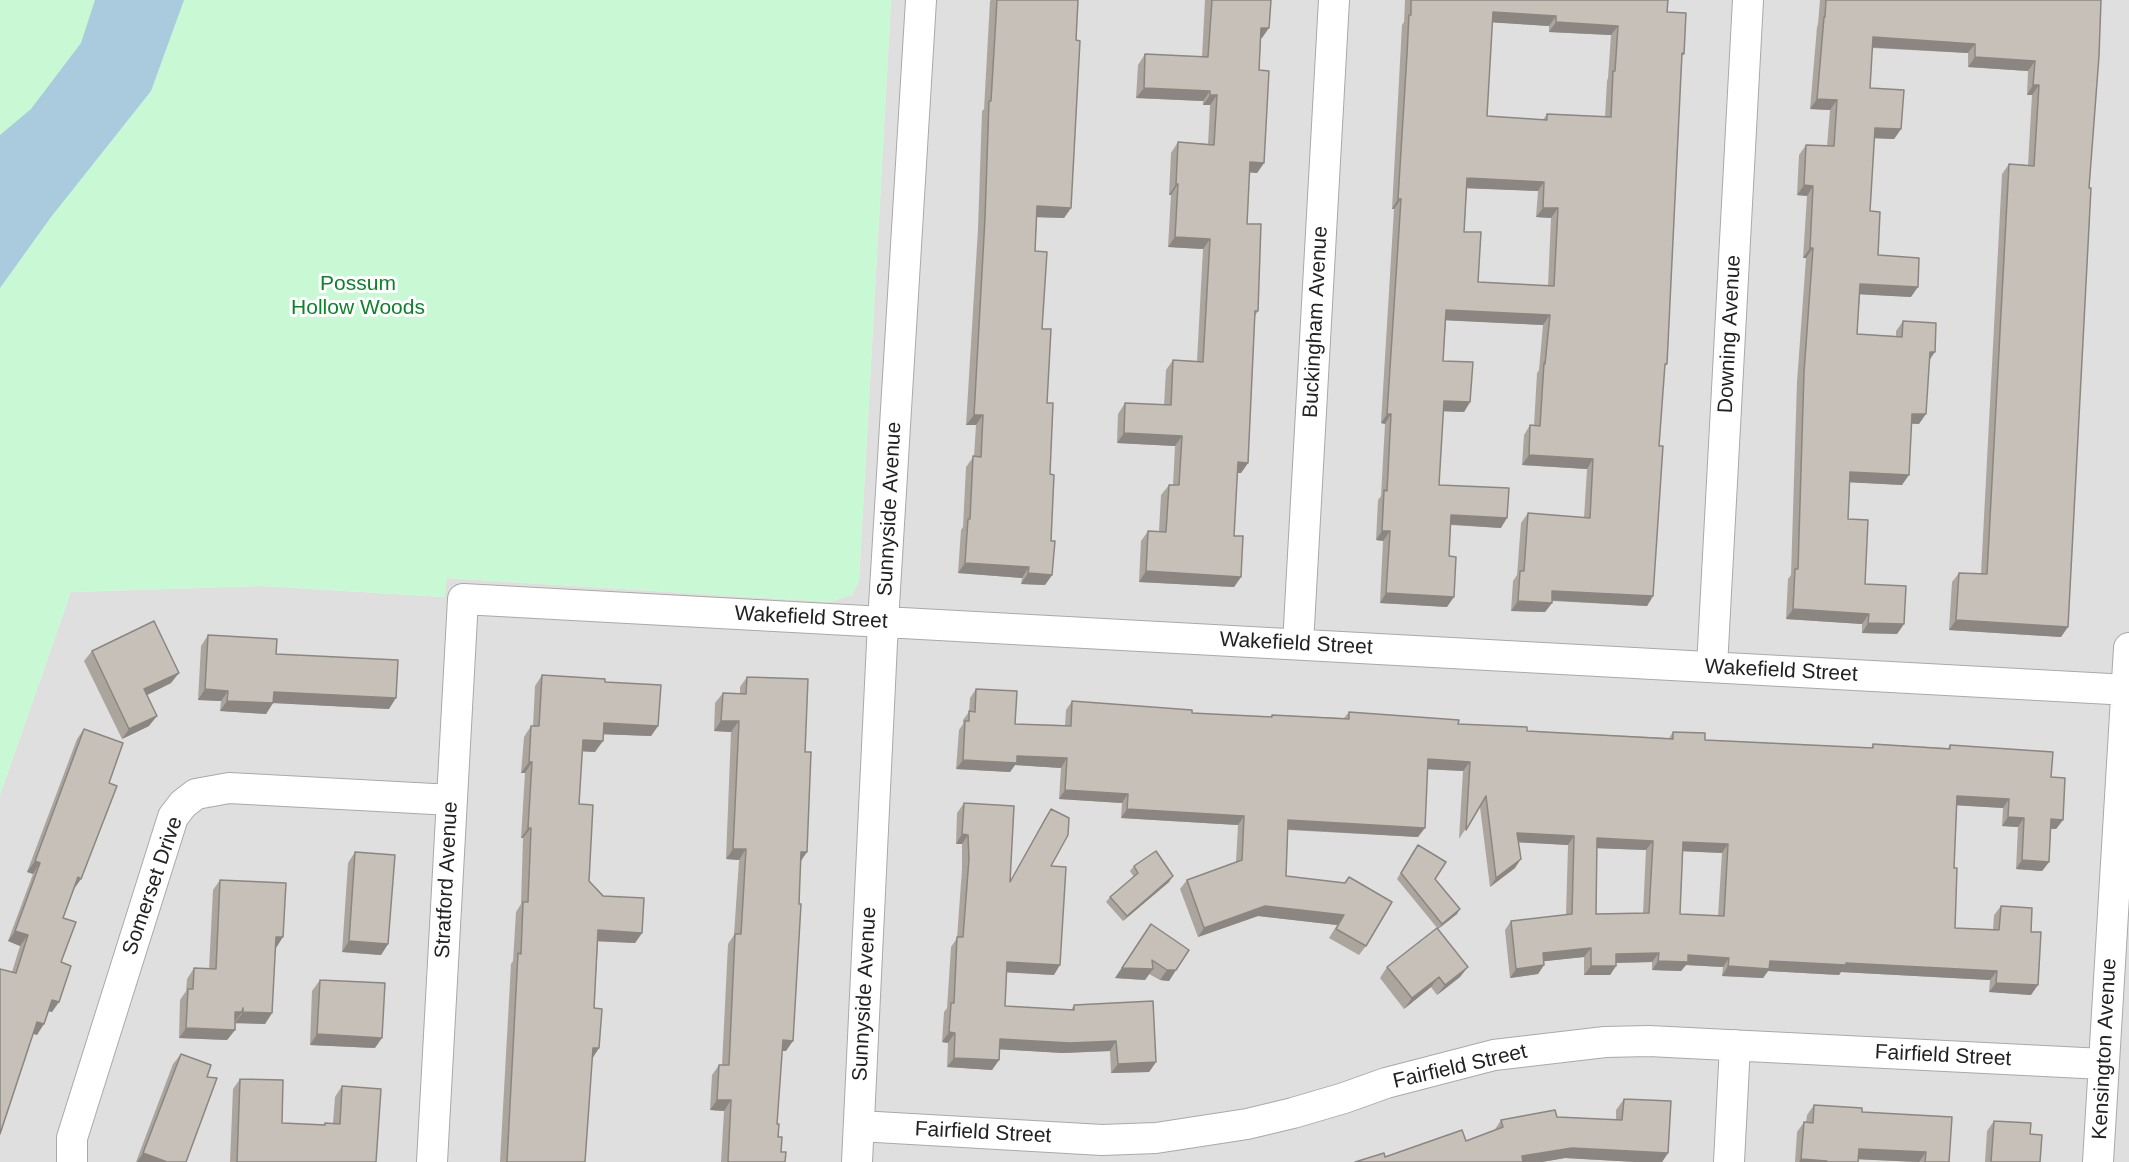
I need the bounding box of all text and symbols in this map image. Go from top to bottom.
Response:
street label: Buckingham Avenue [1298,225,1334,419]
street label: Downing Avenue [1713,254,1747,414]
park label: Possum Hollow Woods [291,271,425,321]
street label: Sunnyside Avenue [873,421,907,597]
street label: Wakefield Street [734,601,888,635]
street label: Wakefield Street [1219,627,1373,661]
street label: Wakefield Street [1704,654,1858,688]
street label: Stratford Avenue [430,801,464,959]
street label: Somerset Drive [118,813,188,959]
street label: Sunnyside Avenue [848,906,882,1082]
street label: Kensington Avenue [2088,958,2122,1140]
street label: Fairfield Street [1391,1039,1529,1095]
street label: Fairfield Street [1874,1040,2012,1072]
street label: Fairfield Street [914,1117,1052,1149]

